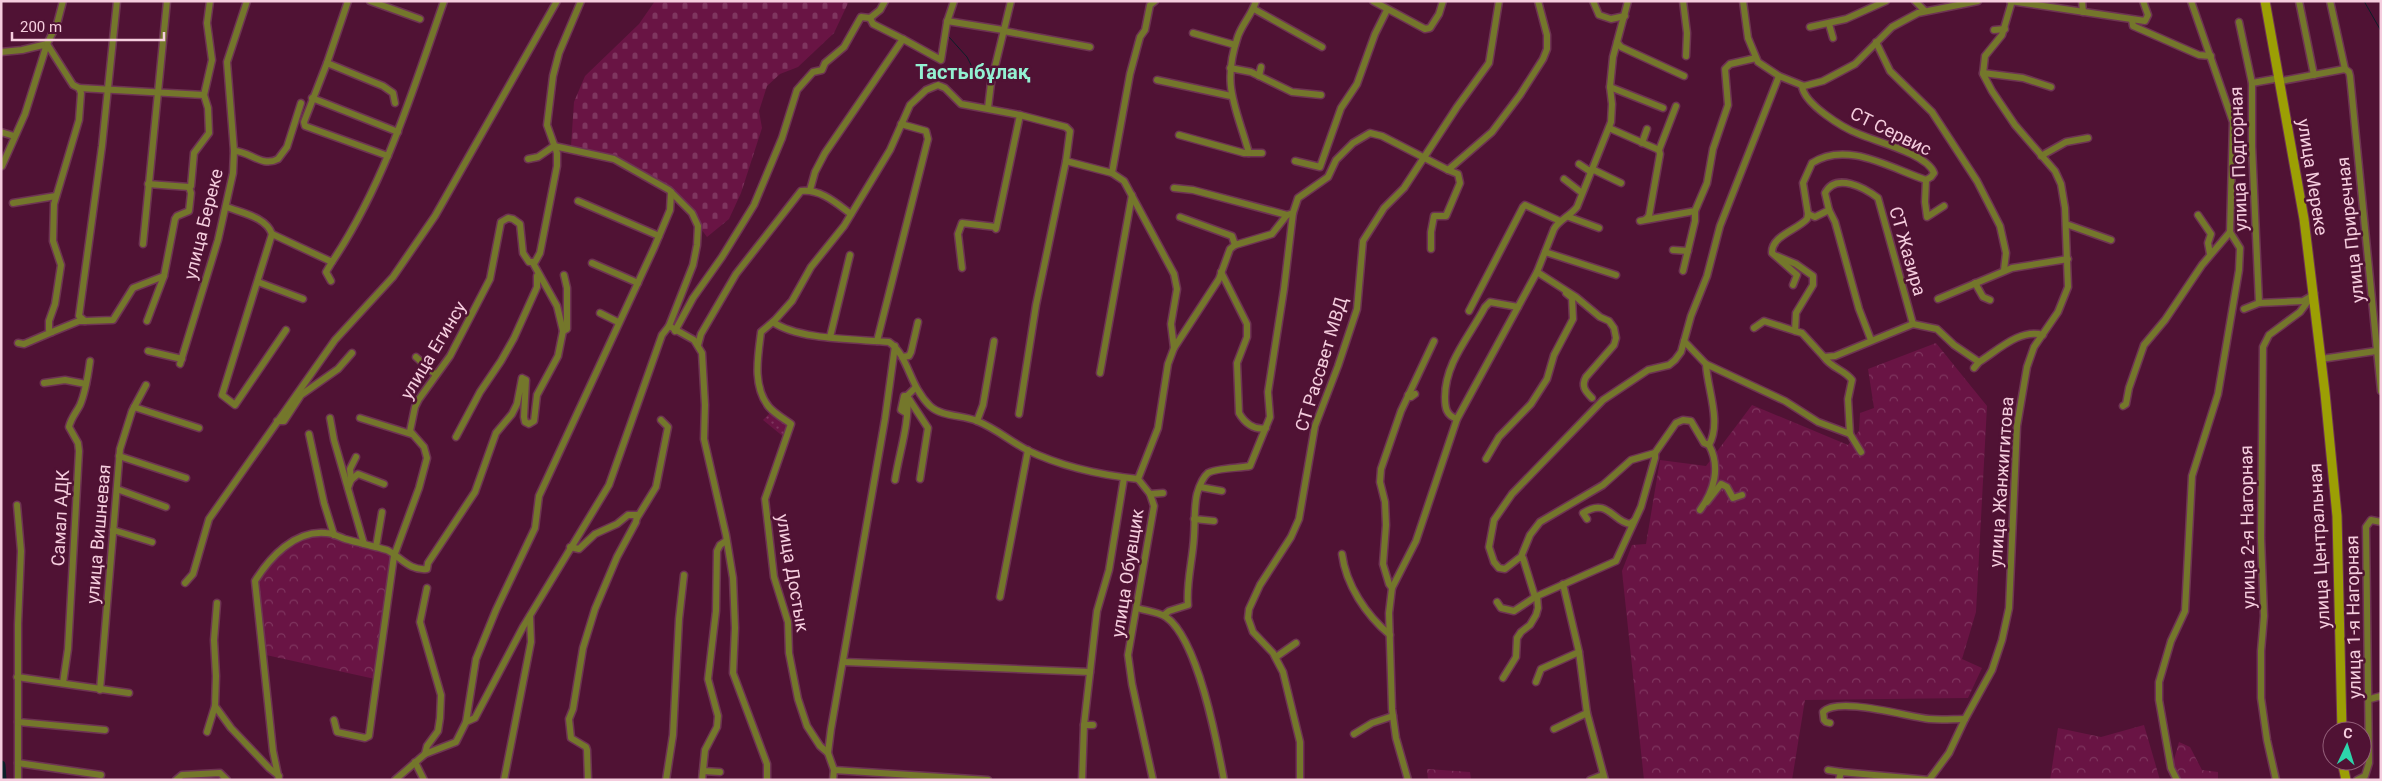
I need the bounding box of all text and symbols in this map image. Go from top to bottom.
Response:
scale bar [12,10,165,42]
text: 200 m [20,18,62,36]
district label: Тастыбұлақ [915,60,1031,84]
street label: улица Подгорная [2225,86,2251,232]
street label: СТ Сервис [1847,102,1935,160]
street label: улица Мереке [2293,117,2333,237]
street label: улица Приречная [2332,156,2368,304]
street label: улица Береке [179,166,227,282]
street label: СТ Жазира [1885,204,1931,298]
street label: СТ Рассвет МВД [1291,294,1352,434]
street label: улица Егинсу [396,297,471,403]
street label: улица Жанжигитова [1985,396,2017,568]
street label: улица 2-я Нагорная [2235,445,2259,609]
street label: улица Вишневая [81,463,115,605]
street label: улица Центральная [2304,463,2334,629]
street label: Самал АДК [47,469,73,567]
street label: улица Обувщик [1106,507,1148,639]
street label: улица Достык [772,512,814,634]
street label: улица 1-я Нагорная [2341,535,2365,699]
north arrow [2322,721,2372,771]
text: С [2343,725,2353,741]

